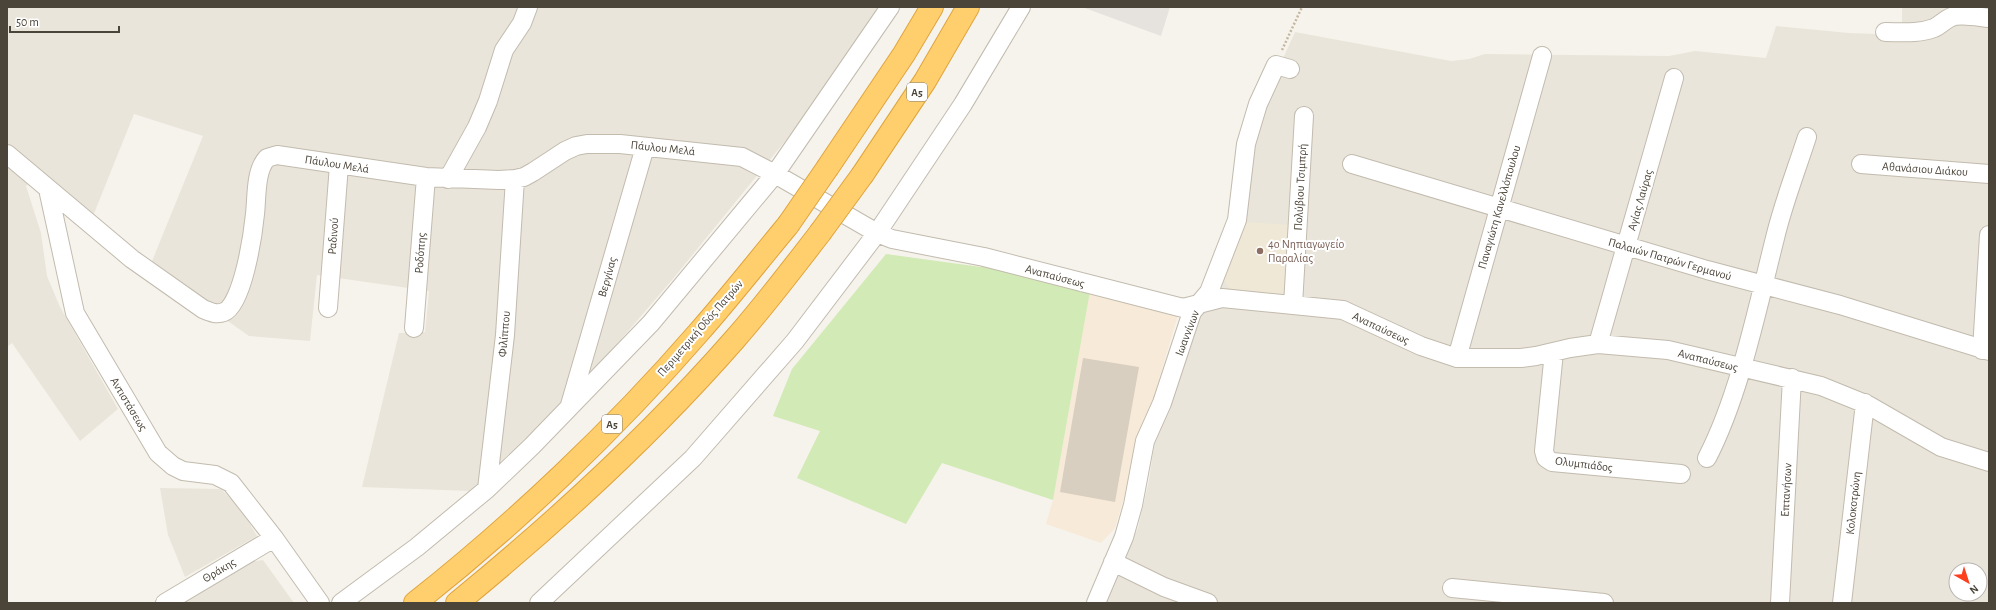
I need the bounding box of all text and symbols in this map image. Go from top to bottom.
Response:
scale bar [10,8,119,34]
text: 50 m [16,16,39,28]
road number: Α5 [907,83,927,101]
street label: Πάυλου Μελά [630,139,696,157]
street label: Πολύβιου Τσιμπρή [1292,143,1308,231]
street label: Παναγιώτη Κανελλόπουλου [1476,144,1522,270]
street label: Πάυλου Μελά [304,153,370,175]
street label: Αθανάσιου Διάκου [1882,160,1968,178]
street label: Αγίας Λαύρας [1626,168,1656,232]
street label: Ραδινού [326,217,340,255]
street label: Ροδόπης [413,232,428,274]
street label: Παλαιών Πατρών Γερμανού [1607,236,1733,282]
place label: 4o Νηπιαγωγείο Παραλίας [1268,238,1344,265]
marker: 4o Νηπιαγωγείο Παραλίας [1255,246,1265,256]
street label: Βεργίνας [596,255,619,299]
street label: Αναπαύσεως [1024,262,1086,291]
street label: Περιμετρική Οδός Πατρών [655,278,746,379]
street label: Ιωαννίνων [1173,308,1201,358]
street label: Φιλίππου [496,310,512,358]
street label: Αναπαύσεως [1350,310,1412,347]
street label: Αναπαύσεως [1677,347,1739,374]
street label: Αντιστάσεως [108,375,150,434]
road number: Α5 [602,415,622,433]
street label: Ολυμπιάδος [1554,455,1614,475]
street label: Επτανήσων [1779,463,1793,517]
street label: Κολοκοτρώνη [1844,471,1862,535]
street label: Θράκης [200,555,238,585]
north arrow [1948,562,1988,602]
text: N [1968,583,1980,596]

